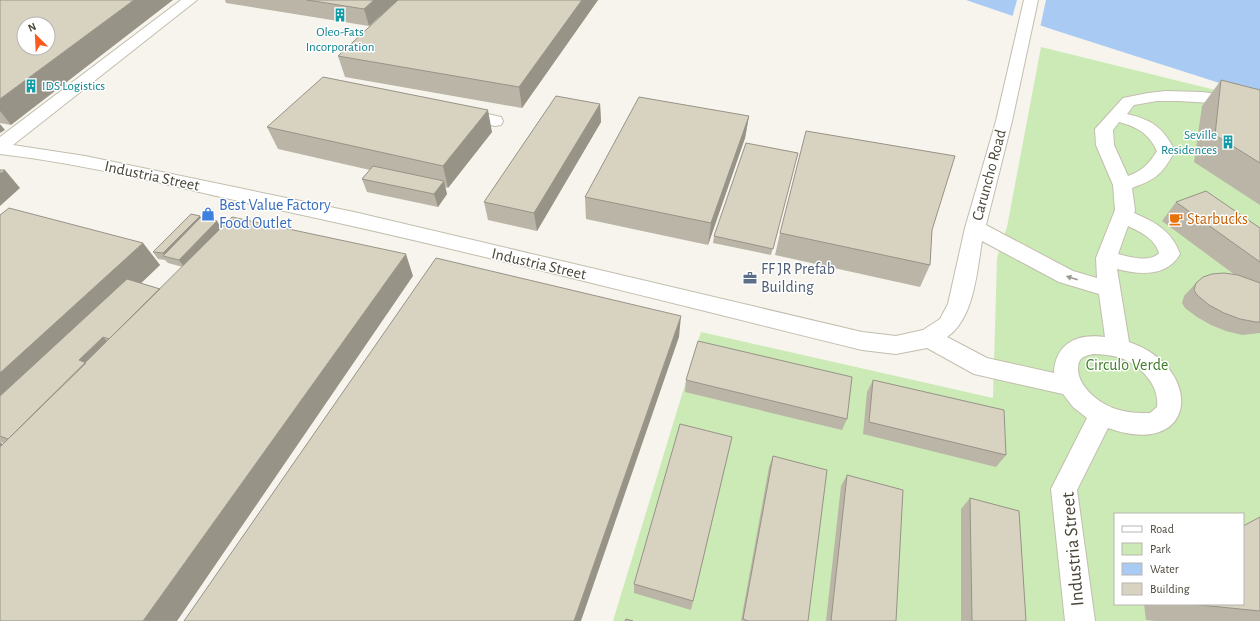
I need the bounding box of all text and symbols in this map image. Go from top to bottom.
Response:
building icon: Oleo-Fats Incorporation [332,7,348,23]
north arrow [16,16,56,56]
text: N [26,21,38,34]
place label: Oleo-Fats Incorporation [306,26,374,54]
building icon: IDS Logistics [23,78,39,94]
place label: IDS Logistics [42,80,105,93]
street label: Caruncho Road [969,128,1009,222]
place label: Seville Residences [1161,129,1217,157]
building icon: Seville Residences [1220,134,1236,150]
street label: Industria Street [103,158,201,194]
place label: Best Value Factory Food Outlet [219,197,331,231]
shop icon: Best Value Factory Food Outlet [200,206,216,222]
cafe icon: Starbucks [1168,211,1184,227]
place label: Starbucks [1187,211,1248,227]
street label: Industria Street [490,245,588,283]
place label: FF JR Prefab Building [761,261,835,295]
office icon: FF JR Prefab Building [742,270,758,286]
one-way arrow [1066,275,1078,281]
park label: Circulo Verde [1086,357,1168,373]
street label: Industria Street [1059,491,1087,607]
legend [1114,513,1244,605]
text: Road [1150,523,1174,535]
text: Park [1150,543,1171,555]
text: Water [1150,563,1179,575]
text: Building [1150,583,1190,595]

